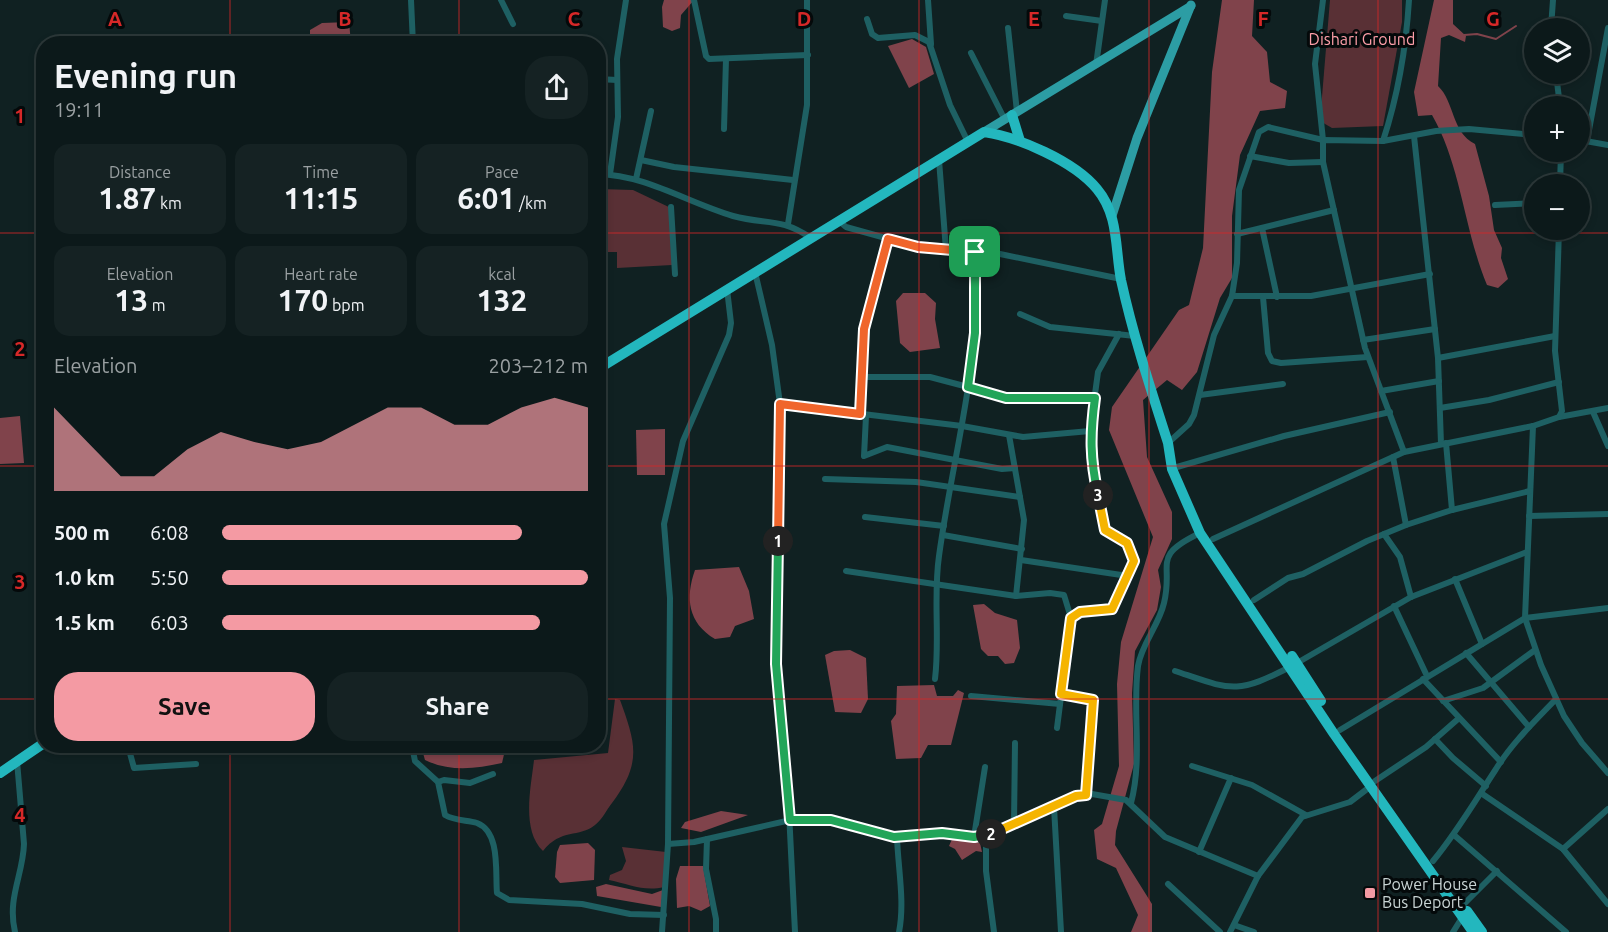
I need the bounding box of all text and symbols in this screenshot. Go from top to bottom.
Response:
text: A [108,7,122,30]
text: B [338,7,352,30]
text: C [568,7,581,30]
text: D [797,7,811,30]
text: E [1028,7,1040,30]
text: F [1257,7,1269,30]
text: G [1486,7,1500,30]
map controls [1524,18,1590,240]
button: layers [1524,18,1590,84]
park label: Dishari Ground [1309,30,1415,48]
button: share [525,56,588,119]
text: Evening run [54,57,237,94]
button: + [1524,96,1590,162]
text: 19:11 [54,98,104,121]
text: 1 [14,104,26,127]
text: Distance [109,163,171,181]
text: Time [303,163,339,181]
text: Pace [485,163,519,181]
button: − [1524,174,1590,240]
text: 1.87 [98,181,156,215]
text: 11:15 [283,181,359,215]
text: 6:01 [457,181,515,215]
text: km [156,194,182,212]
text: /km [515,194,547,212]
pin [949,226,1000,277]
icon: arrive [958,235,991,268]
text: Elevation [107,265,173,283]
text: Heart rate [284,265,358,283]
text: kcal [488,265,516,283]
text: 13 [114,283,148,317]
text: 170 [278,283,328,317]
text: 132 [477,283,527,317]
text: m [148,296,166,314]
text: bpm [328,296,364,314]
text: 2 [14,337,26,360]
text: Elevation [54,354,137,377]
text: 203–212 m [489,354,588,377]
pin: 3 [1083,480,1113,510]
text: 3 [1093,486,1103,504]
text: 500 m [54,521,110,544]
text: 6:08 [150,521,189,544]
pin: 1 [763,526,793,556]
text: 1 [773,532,783,550]
text: 1.0 km [54,566,115,589]
text: 5:50 [150,566,189,589]
text: 3 [14,570,26,593]
text: 1.5 km [54,611,115,634]
text: 6:03 [150,611,189,634]
button: Save [54,672,315,741]
button: Share [327,672,588,741]
text: 4 [14,803,26,826]
pin: 2 [976,819,1006,849]
text: 2 [986,825,996,843]
place label: Power House Bus Deport [1382,875,1477,911]
marker: Power House Bus Deport [1363,886,1377,900]

